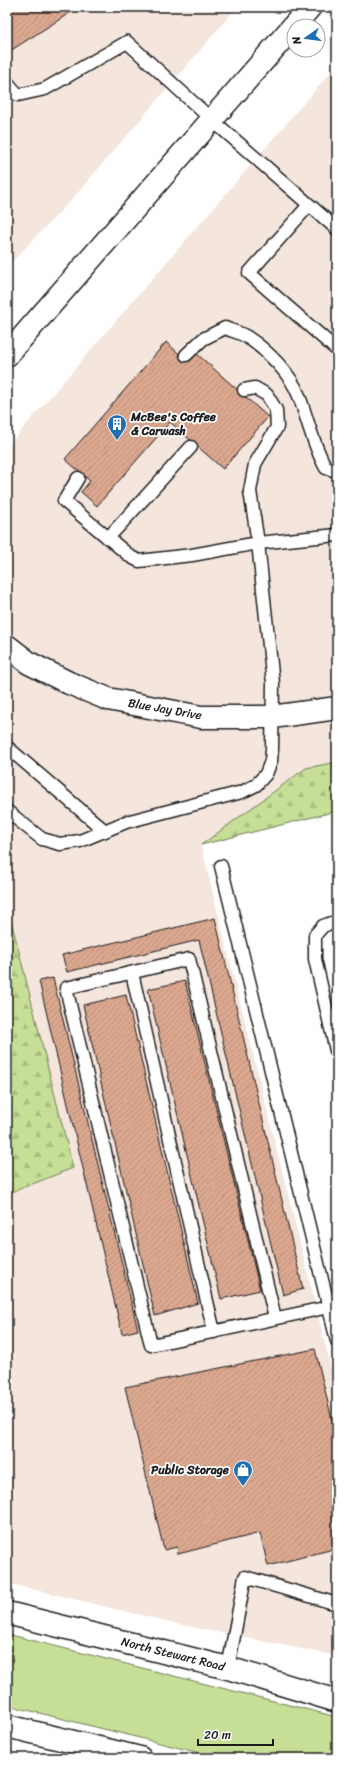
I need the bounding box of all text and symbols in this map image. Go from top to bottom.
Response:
north arrow [286,18,326,58]
text: N [287,34,307,47]
place label: McBee's Coffee & Carwash [130,406,217,442]
building icon: McBee's Coffee & Carwash [106,413,128,441]
street label: Blue Jay Drive [126,692,204,726]
place label: Public Storage [151,1459,230,1481]
shop icon: Public Storage [232,1459,254,1487]
street label: North Stewart Road [119,1630,228,1678]
scale bar [198,1721,273,1747]
text: 20 m [204,1724,231,1746]

